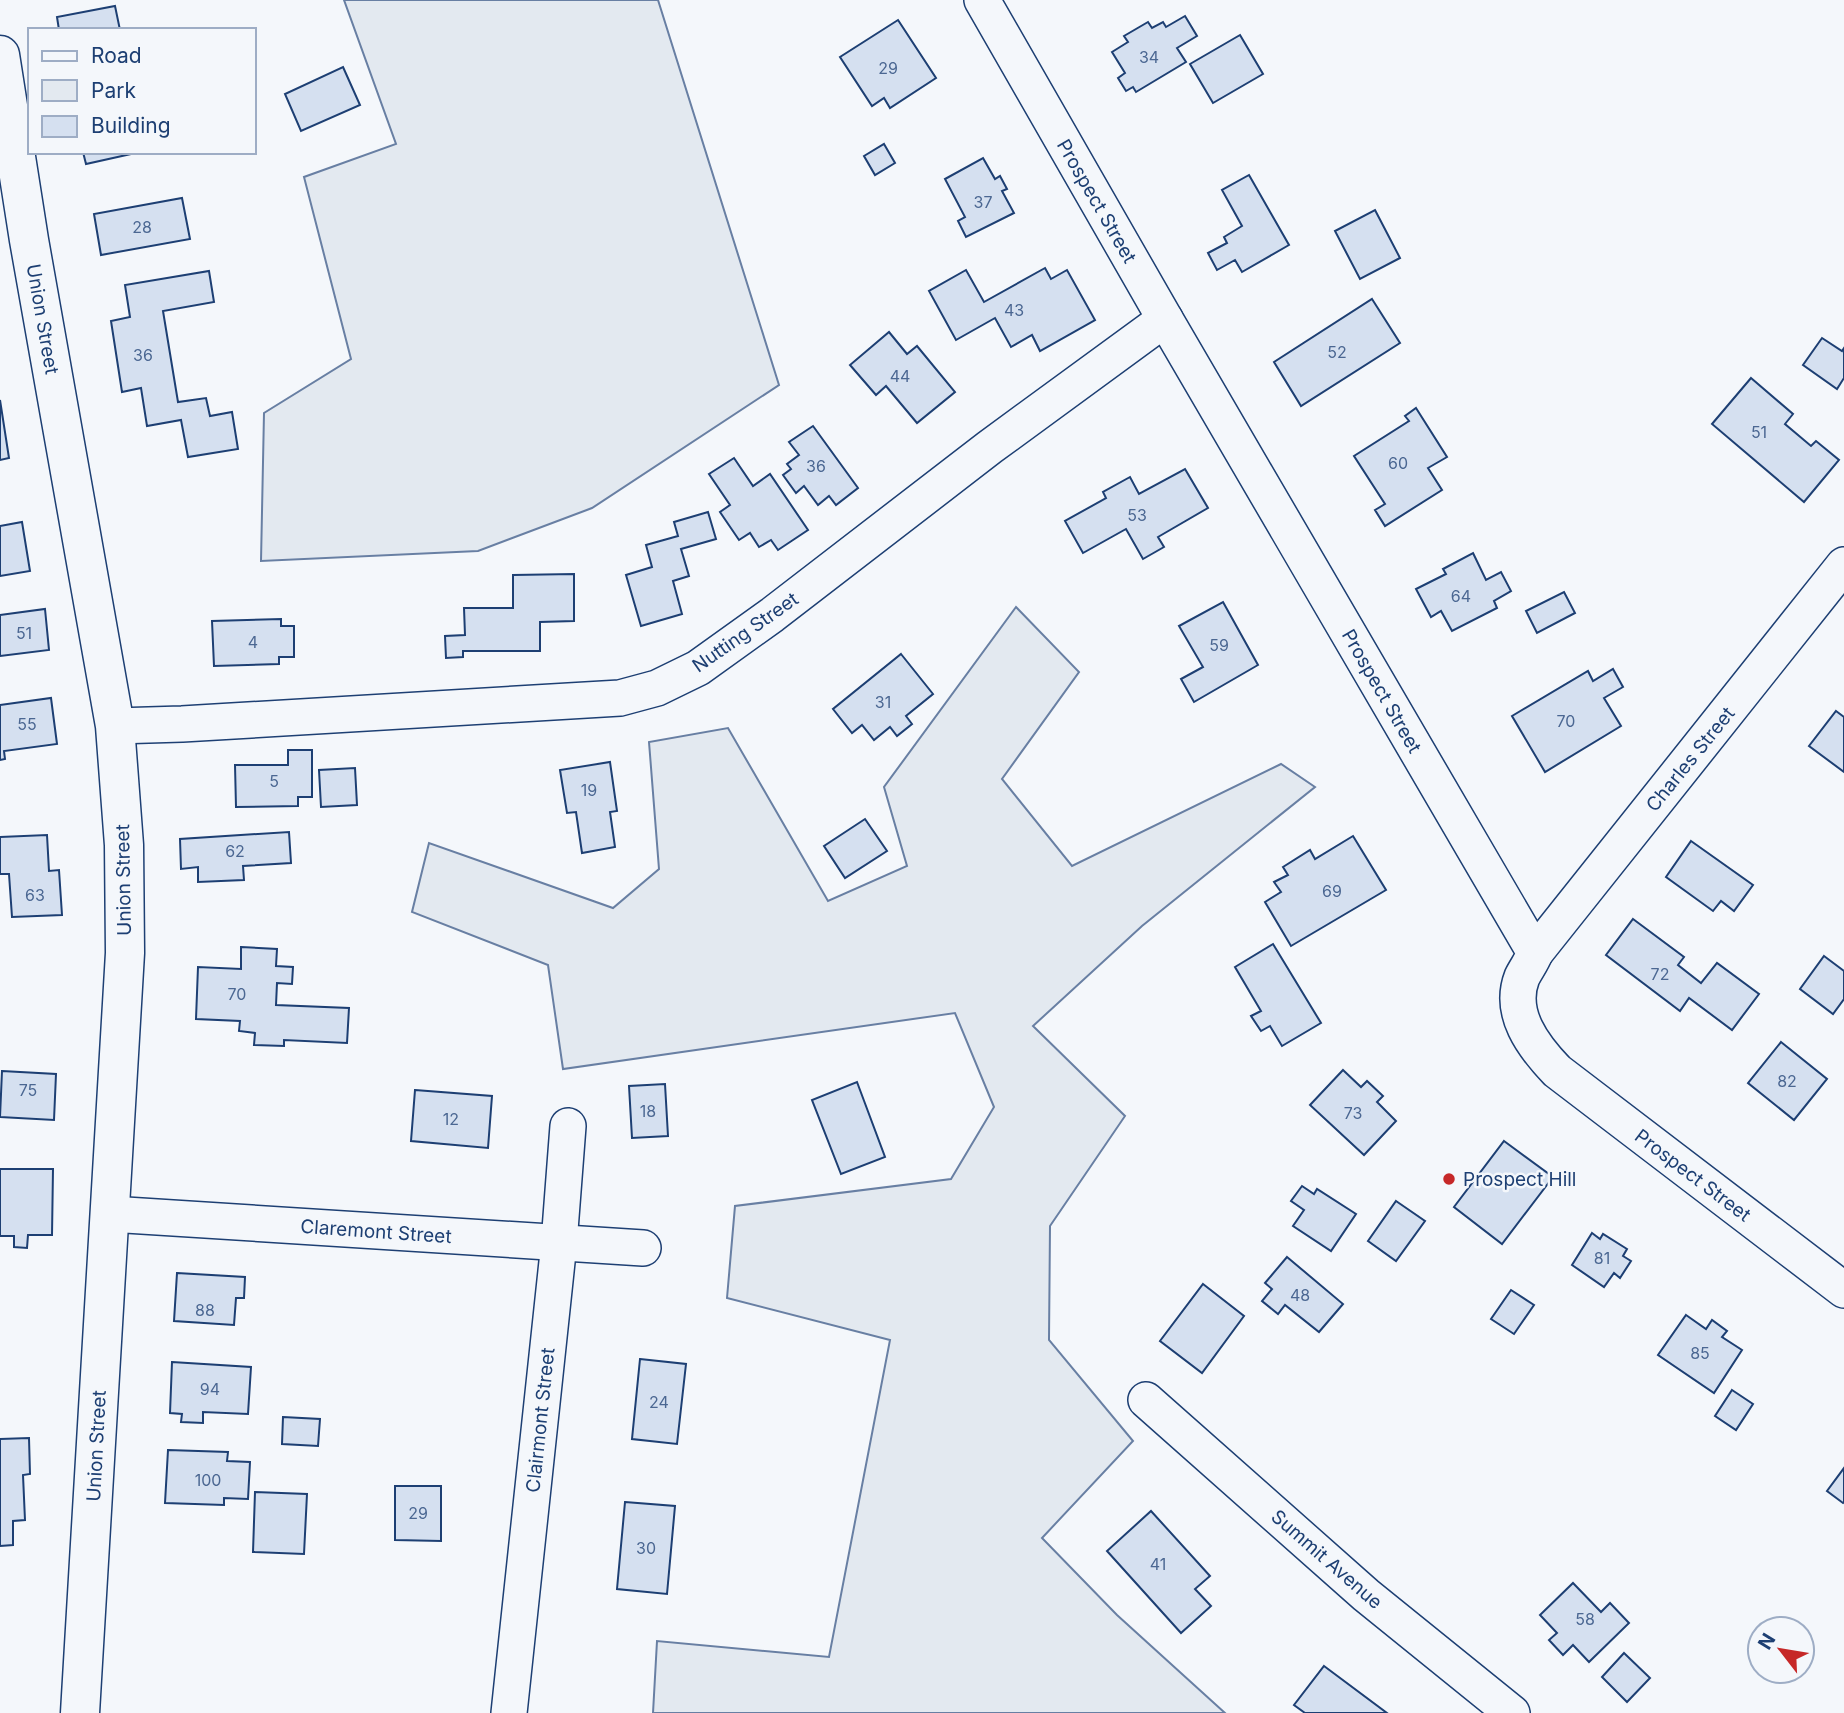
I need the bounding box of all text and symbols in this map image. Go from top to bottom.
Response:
legend [28,28,256,154]
text: Road [91,43,142,68]
house number: 34 [1139,47,1159,67]
house number: 29 [878,58,898,78]
text: Park [91,78,136,103]
text: Building [91,113,171,138]
street label: Prospect Street [1052,135,1141,267]
house number: 37 [974,192,992,212]
house number: 28 [132,217,152,237]
street label: Union Street [21,262,64,376]
house number: 43 [1004,300,1024,320]
house number: 52 [1327,342,1347,362]
house number: 36 [133,345,153,365]
house number: 44 [890,366,910,386]
house number: 51 [1751,422,1767,442]
house number: 60 [1388,453,1408,473]
house number: 36 [806,456,826,476]
house number: 53 [1127,505,1147,525]
house number: 64 [1451,586,1471,606]
street label: Nutting Street [688,587,803,677]
house number: 51 [16,623,32,643]
street label: Prospect Street [1337,625,1426,757]
house number: 4 [248,632,258,652]
house number: 59 [1209,635,1229,655]
house number: 31 [875,692,891,712]
street label: Charles Street [1641,702,1740,816]
house number: 70 [1557,711,1575,731]
house number: 55 [17,714,37,734]
house number: 5 [269,771,279,791]
house number: 19 [581,780,597,800]
street label: Union Street [111,824,136,936]
house number: 62 [225,841,245,861]
house number: 69 [1322,881,1342,901]
house number: 63 [25,885,45,905]
house number: 72 [1651,964,1669,984]
house number: 70 [228,984,246,1004]
house number: 82 [1777,1071,1797,1091]
house number: 75 [19,1080,37,1100]
house number: 18 [640,1101,656,1121]
house number: 73 [1344,1103,1362,1123]
house number: 12 [443,1109,459,1129]
street label: Prospect Street [1630,1124,1755,1226]
place label: Prospect Hill [1463,1168,1576,1191]
marker: Prospect Hill [1441,1171,1457,1187]
street label: Claremont Street [300,1215,452,1248]
house number: 81 [1594,1248,1610,1268]
house number: 48 [1290,1285,1310,1305]
house number: 88 [195,1300,215,1320]
house number: 85 [1690,1343,1710,1363]
street label: Clairmont Street [521,1346,560,1494]
house number: 94 [200,1379,220,1399]
street label: Union Street [82,1390,111,1502]
house number: 24 [649,1392,669,1412]
house number: 100 [195,1470,221,1490]
house number: 29 [408,1503,428,1523]
street label: Summit Avenue [1266,1505,1387,1614]
house number: 30 [636,1538,656,1558]
house number: 41 [1150,1554,1166,1574]
house number: 58 [1575,1609,1595,1629]
north arrow [1746,1615,1816,1685]
text: N [1753,1629,1780,1654]

